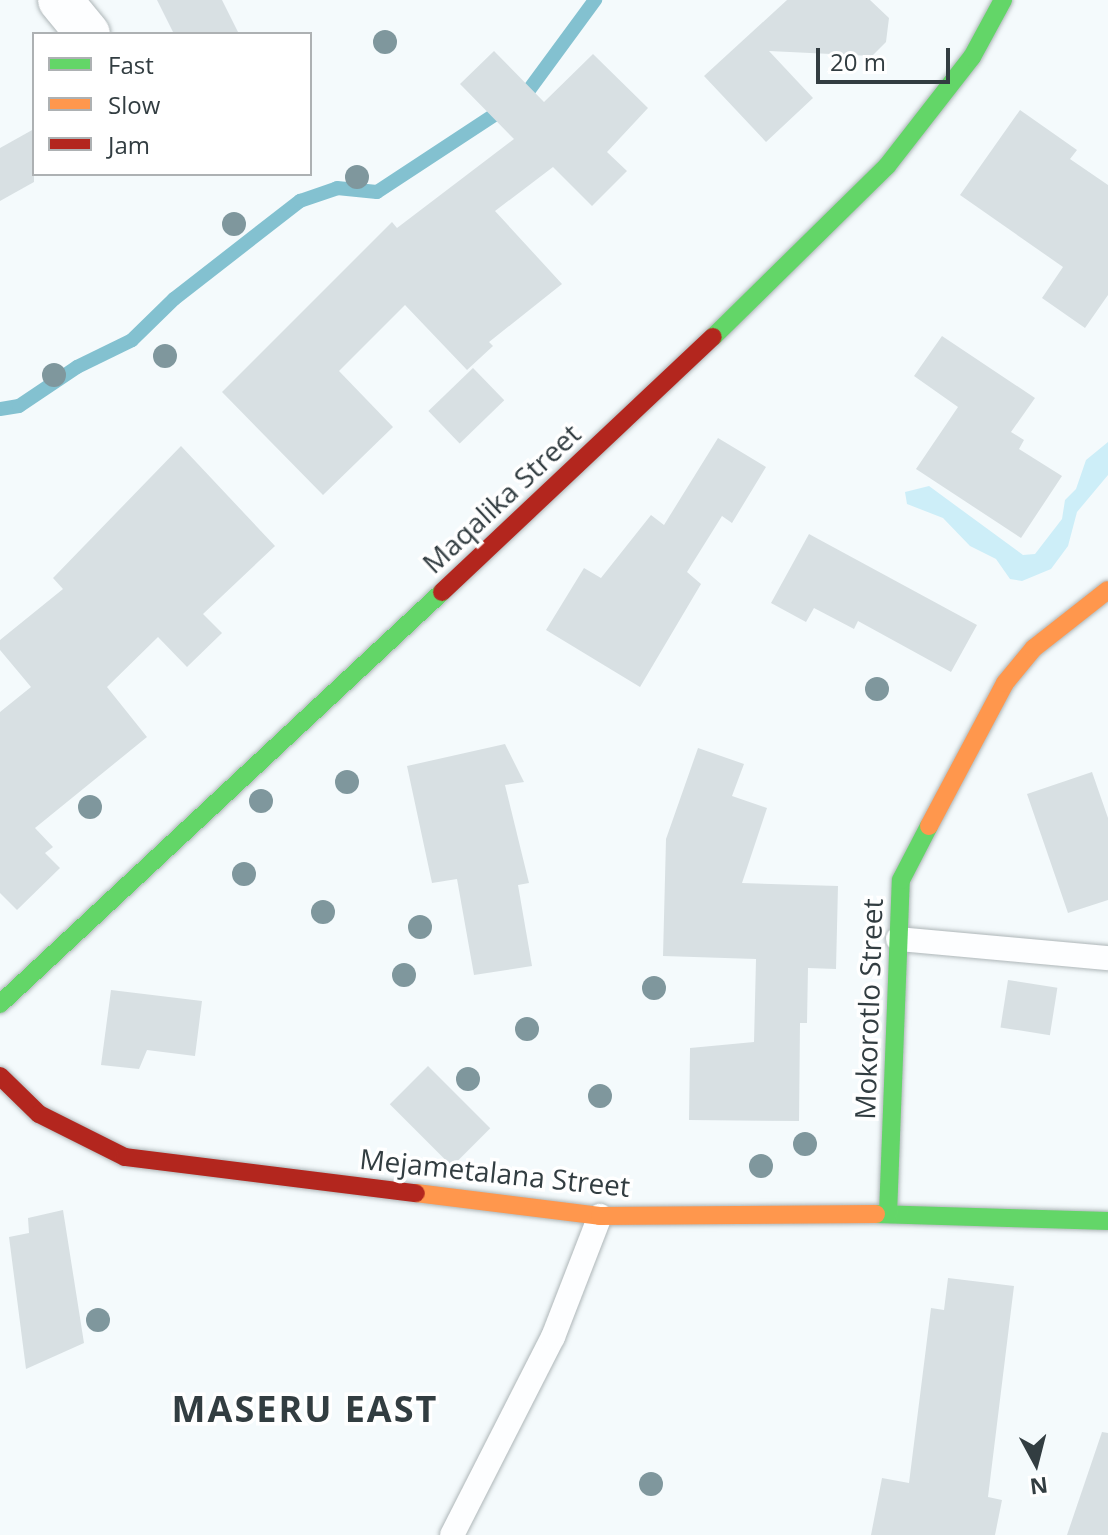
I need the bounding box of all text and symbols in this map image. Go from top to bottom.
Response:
legend [32,32,312,176]
scale bar [820,32,954,82]
text: 20 m [830,45,886,78]
text: Fast [108,48,154,81]
text: Slow [108,88,160,121]
text: Jam [108,128,150,161]
street label: Maqalika Street [415,416,587,580]
street label: Mokorotlo Street [847,898,889,1120]
street label: Mejametalana Street [358,1141,632,1203]
district label: MASERU EAST [172,1387,438,1431]
north arrow [996,1423,1076,1503]
text: N [1028,1471,1050,1503]

